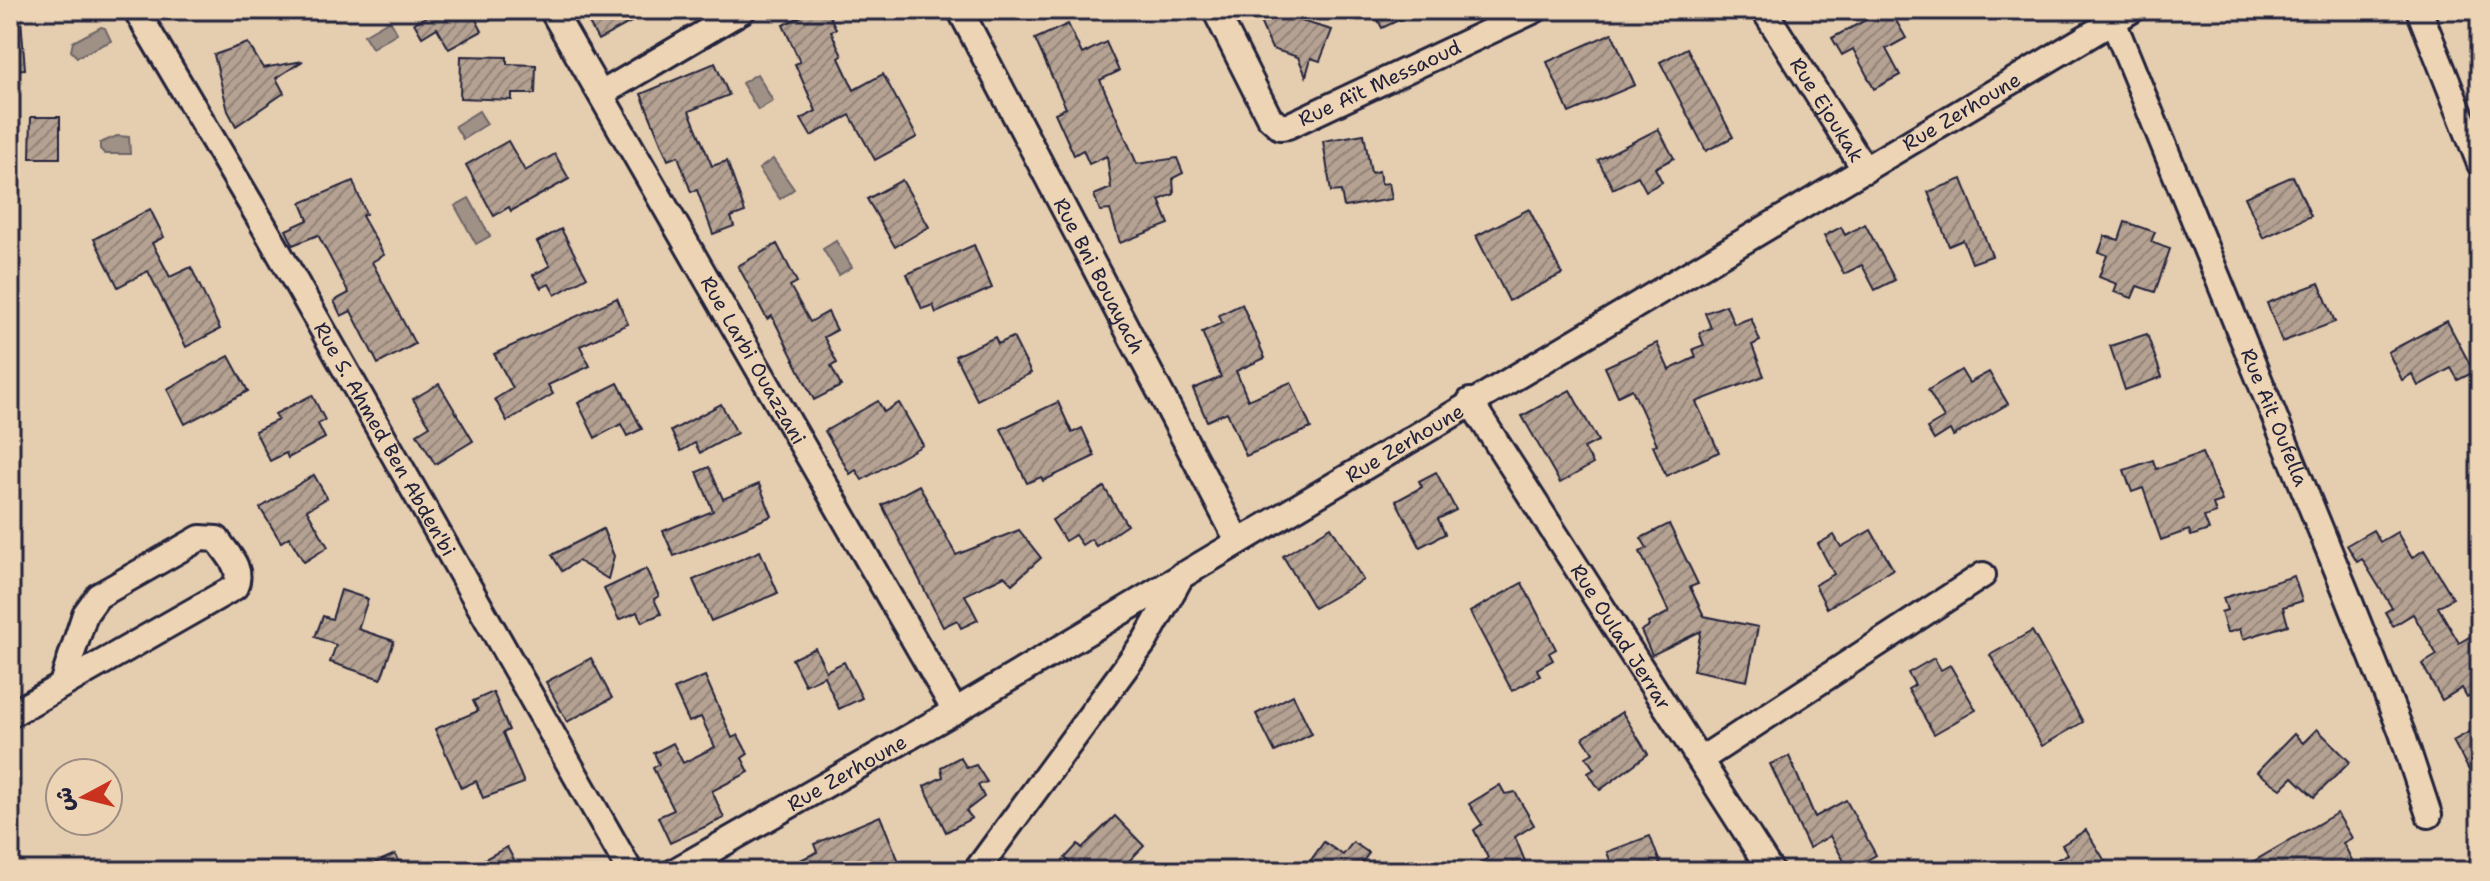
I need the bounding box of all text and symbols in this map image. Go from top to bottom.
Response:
street label: Rue Aït Messaoud [1294,34,1465,132]
street label: Rue Ejoukak [1784,52,1870,167]
street label: Rue Zerhoune [1898,66,2025,157]
street label: Rue Bni Bouayach [1048,193,1151,358]
street label: Rue Larbi Ouazzani [695,271,812,449]
street label: Rue S. Ahmed Ben Abden'bi [308,317,462,561]
street label: Rue Ait Oufella [2235,345,2315,491]
street label: Rue Zerhoune [1341,398,1469,488]
street label: Rue Oulad Jerrar [1565,559,1677,715]
street label: Rue Zerhoune [783,728,911,817]
north arrow [44,757,124,837]
text: ش [49,786,81,813]

